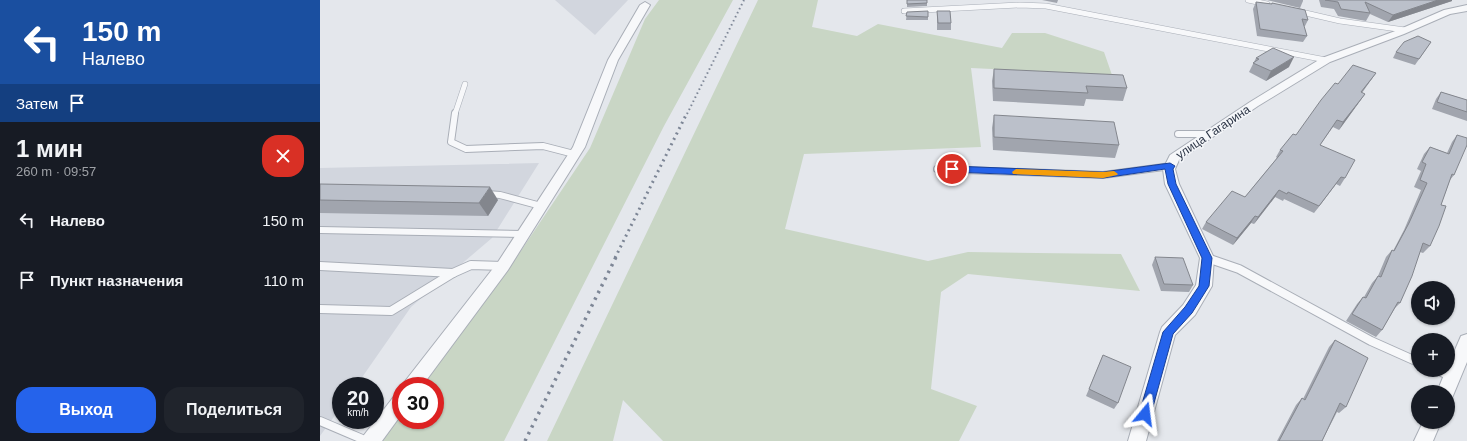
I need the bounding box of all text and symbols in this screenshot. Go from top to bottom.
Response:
icon: left [16,16,68,68]
text: 150 m [82,16,161,47]
text: Налево [82,49,145,69]
icon: arrive [66,92,88,114]
text: Затем [16,95,58,112]
street label: улица Гагарина [1173,102,1253,162]
text: 1 мин [16,135,83,162]
button: close [262,135,304,177]
pin [935,152,969,186]
icon: arrive [941,158,963,180]
text: 260 m · 09:57 [16,164,96,179]
icon: left [16,209,38,231]
text: Налево [50,212,105,229]
text: 150 m [262,212,304,229]
icon: arrive [16,269,38,291]
text: Пункт назначения [50,272,183,289]
text: 110 m [263,272,304,289]
map controls [1411,281,1455,429]
button: sound [1411,281,1455,325]
button: + [1411,333,1455,377]
speed limit sign: 30 [392,377,444,429]
button: − [1411,385,1455,429]
button: Выход [16,387,156,433]
button: Поделиться [164,387,304,433]
text: 20 [347,387,369,409]
position arrow [1124,393,1166,435]
text: km/h [347,407,369,418]

